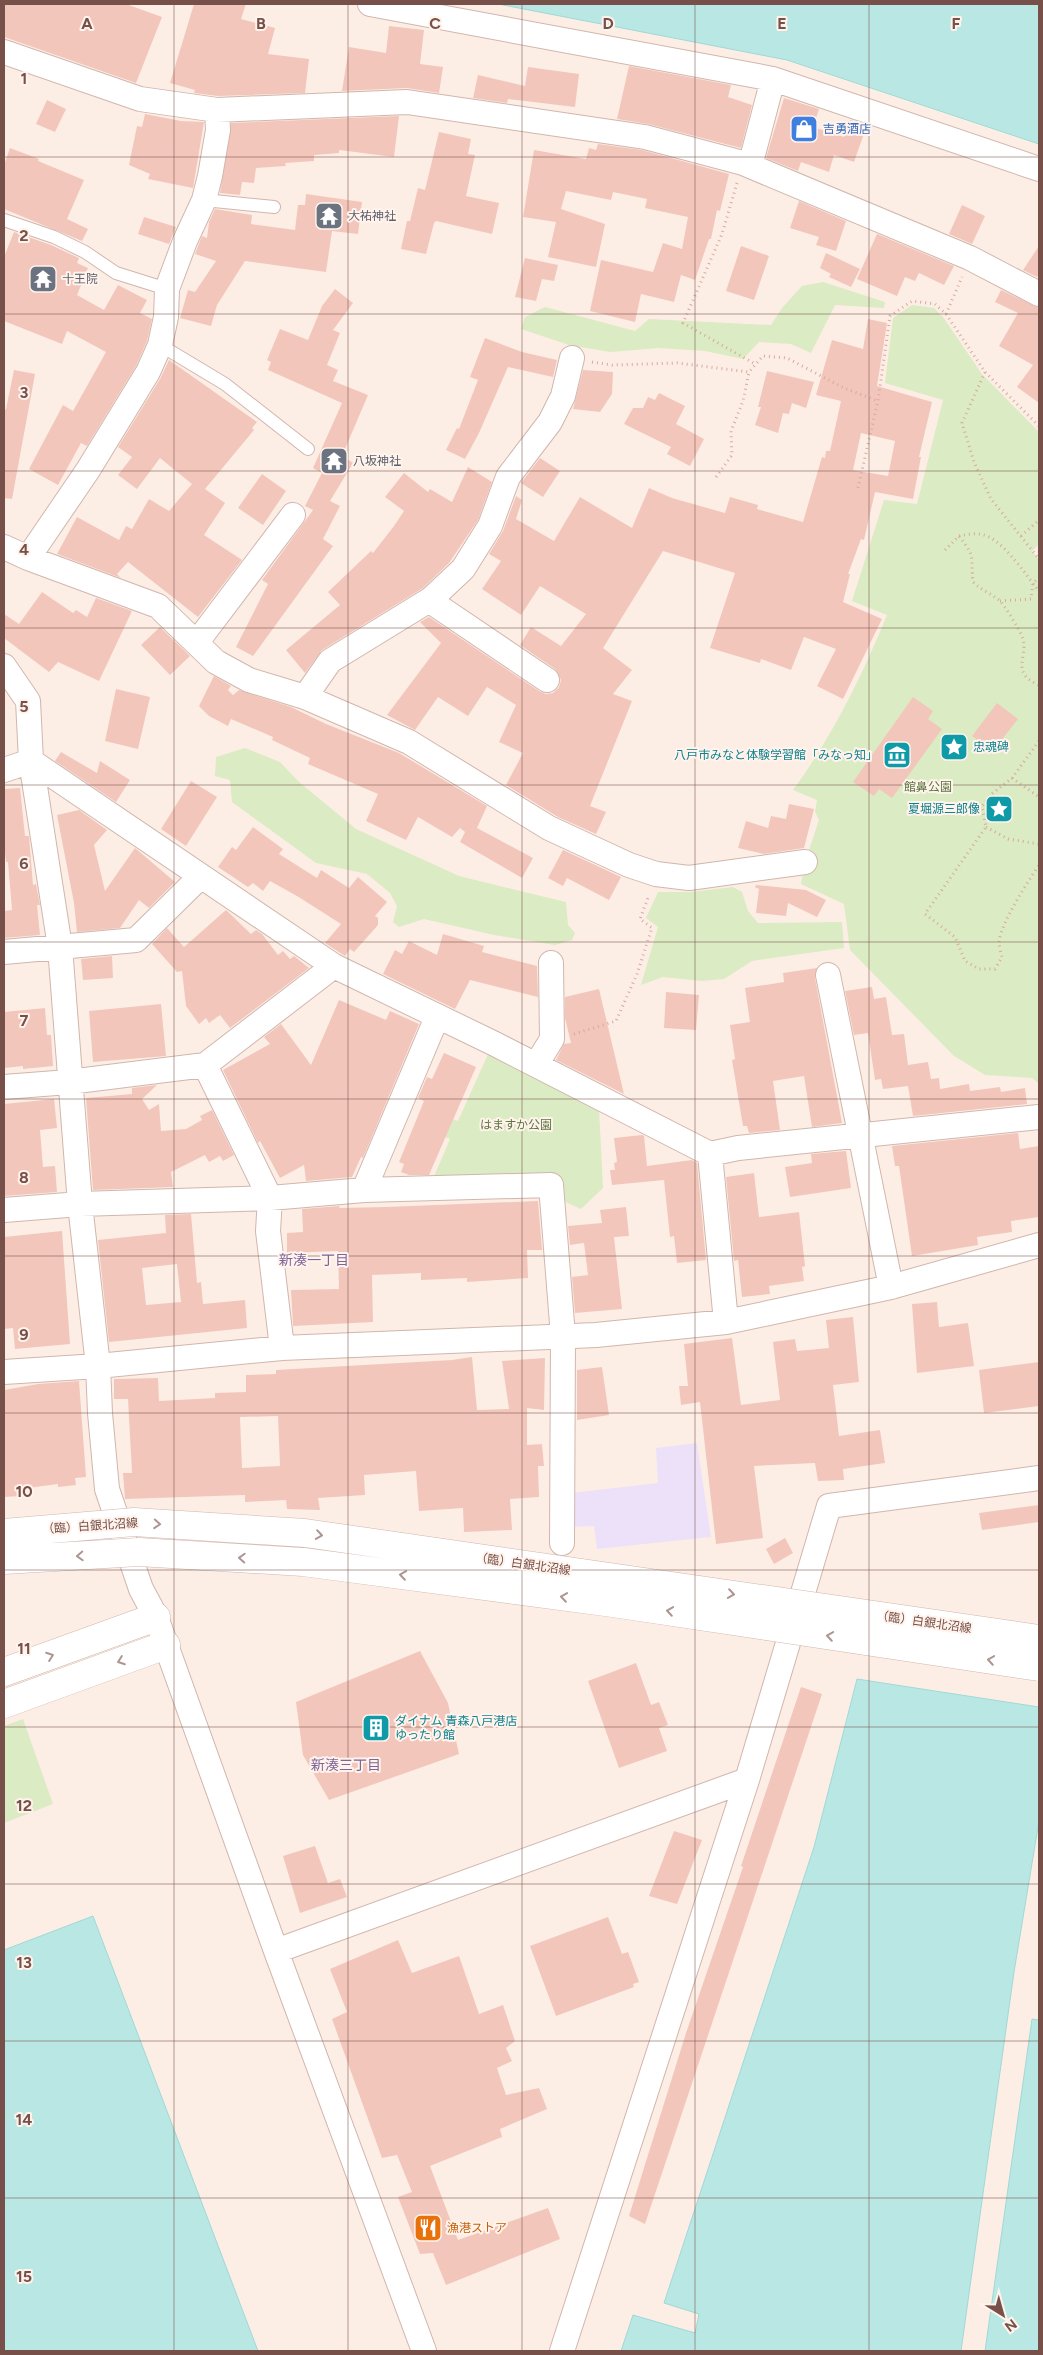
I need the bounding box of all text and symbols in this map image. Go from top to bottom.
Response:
text: A [81,14,93,33]
text: B [256,14,266,33]
text: C [429,14,441,33]
text: D [602,14,614,33]
text: E [777,14,787,33]
text: F [952,14,961,33]
text: 1 [21,69,27,88]
shop icon: 吉勇酒店 [789,114,819,144]
place label: 吉勇酒店 [823,122,871,136]
temple icon: 大祐神社 [314,201,344,231]
place label: 大祐神社 [348,209,396,223]
text: 2 [19,226,29,245]
temple icon: 十王院 [28,264,58,294]
place label: 十王院 [62,272,98,286]
text: 3 [20,383,29,402]
temple icon: 八坂神社 [319,446,349,476]
place label: 八坂神社 [353,454,401,468]
text: 4 [19,540,29,559]
text: 5 [19,697,29,716]
place icon: 忠魂碑 [939,732,969,762]
museum icon: 八戸市みなと体験学習館「みなっ知」 [882,740,912,770]
place label: 忠魂碑 [973,740,1009,754]
place label: 八戸市みなと体験学習館「みなっ知」 [674,748,878,762]
park label: 館鼻公園 [904,780,952,794]
place icon: 夏堀源三郎像 [984,794,1014,824]
place label: 夏堀源三郎像 [908,802,980,816]
text: 6 [19,854,29,873]
text: 7 [20,1011,29,1030]
park label: はますか公園 [480,1118,552,1132]
text: 8 [19,1168,29,1187]
district label: 新湊一丁目 [279,1252,349,1269]
text: 9 [19,1325,29,1344]
text: 10 [15,1482,33,1501]
street label: （臨）白銀北沼線 [42,1516,138,1536]
one-way arrow [153,1518,161,1529]
one-way arrow [315,1529,323,1540]
one-way arrow [75,1550,83,1561]
street label: （臨）白銀北沼線 [474,1550,572,1578]
one-way arrow [238,1553,246,1564]
one-way arrow [399,1570,407,1581]
one-way arrow [727,1589,736,1599]
one-way arrow [560,1592,569,1602]
one-way arrow [665,1607,674,1617]
street label: （臨）白銀北沼線 [875,1608,973,1636]
one-way arrow [826,1631,835,1641]
text: 11 [17,1639,31,1658]
one-way arrow [45,1651,53,1661]
one-way arrow [117,1655,125,1665]
one-way arrow [987,1655,995,1665]
building icon: ダイナム 青森八戸港店 ゆったり館 [361,1713,391,1743]
place label: ダイナム 青森八戸港店 ゆったり館 [395,1714,517,1742]
district label: 新湊三丁目 [311,1757,381,1774]
text: 12 [16,1796,32,1815]
text: 13 [16,1953,32,1972]
text: 14 [16,2110,32,2129]
restaurant icon: 漁港ストア [413,2213,443,2243]
place label: 漁港ストア [447,2221,507,2235]
text: 15 [16,2267,32,2286]
north arrow [978,2290,1028,2340]
text: N [1001,2315,1020,2335]

